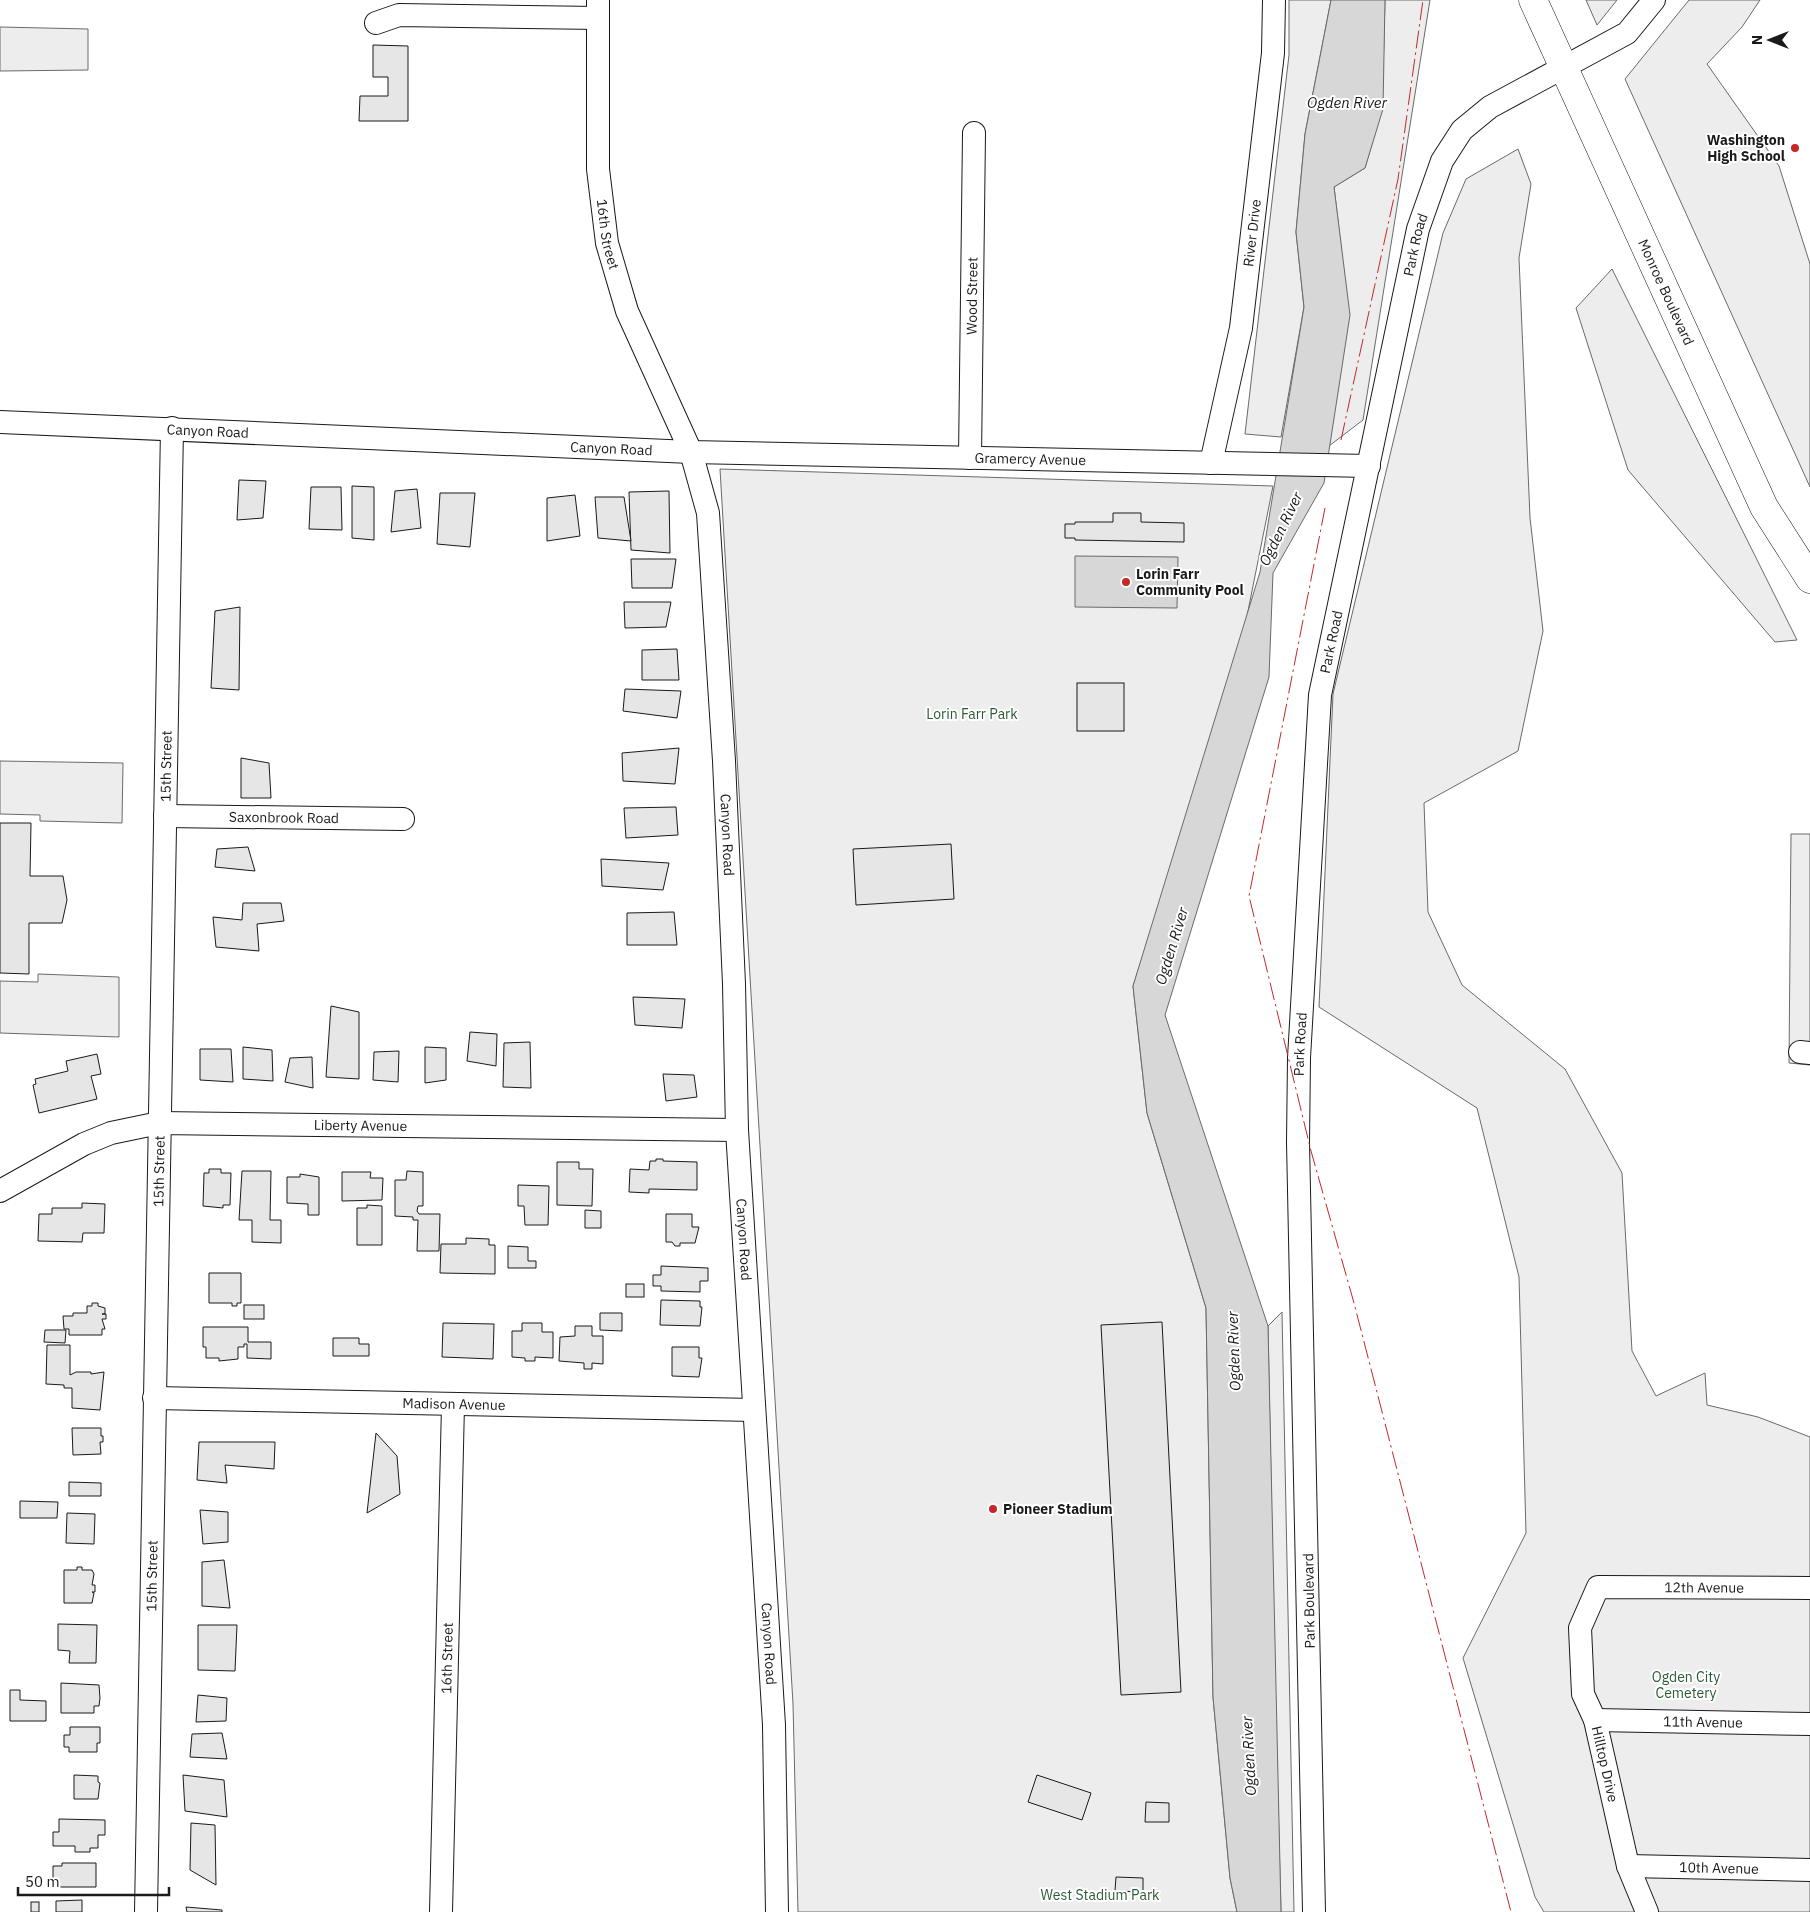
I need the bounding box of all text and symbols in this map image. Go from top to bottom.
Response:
north arrow [1745,15,1795,65]
text: N [1748,35,1766,45]
water label: Ogden River [1307,93,1387,112]
place label: Washington High School [1707,131,1785,165]
marker: Washington High School [1789,142,1801,154]
street label: 16th Street [593,198,623,272]
street label: River Drive [1239,198,1265,268]
street label: Park Road [1399,211,1432,278]
street label: Monroe Boulevard [1634,236,1698,348]
street label: Wood Street [963,257,981,335]
street label: Canyon Road [166,420,249,442]
street label: Canyon Road [570,438,653,459]
street label: Gramercy Avenue [974,449,1086,469]
water label: Ogden River [1255,488,1307,569]
place label: Lorin Farr Community Pool [1136,565,1244,599]
marker: Lorin Farr Community Pool [1120,576,1132,588]
street label: Park Road [1316,609,1347,675]
park label: Lorin Farr Park [926,705,1018,723]
street label: 15th Street [156,730,176,802]
street label: Canyon Road [716,793,738,876]
street label: Saxonbrook Road [229,808,339,827]
water label: Ogden River [1151,904,1192,987]
street label: Park Road [1290,1012,1311,1076]
street label: Liberty Avenue [314,1116,408,1135]
street label: 15th Street [149,1135,169,1207]
street label: Canyon Road [732,1198,755,1281]
water label: Ogden River [1223,1310,1244,1391]
street label: Madison Avenue [402,1394,506,1414]
place label: Pioneer Stadium [1003,1500,1113,1518]
marker: Pioneer Stadium [987,1503,999,1515]
street label: 15th Street [142,1540,162,1612]
street label: Park Boulevard [1299,1553,1319,1649]
street label: 12th Avenue [1664,1578,1744,1597]
street label: Canyon Road [757,1602,780,1685]
street label: 16th Street [437,1622,457,1694]
park label: Ogden City Cemetery [1652,1668,1720,1702]
street label: 11th Avenue [1663,1712,1743,1732]
water label: Ogden River [1237,1715,1260,1796]
street label: Hilltop Drive [1588,1724,1623,1804]
street label: 10th Avenue [1679,1858,1759,1878]
scale bar [18,1864,169,1896]
text: 50 m [25,1872,60,1891]
park label: West Stadium Park [1041,1886,1160,1904]

